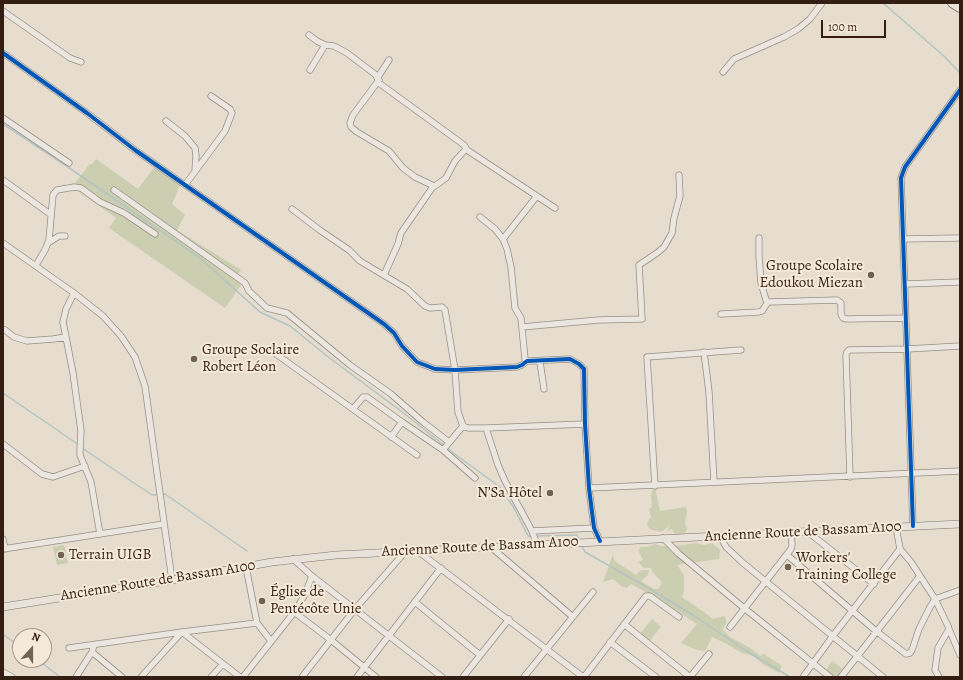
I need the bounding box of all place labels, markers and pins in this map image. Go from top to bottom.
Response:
place label: Groupe Scolaire Edoukou Miezan [760,257,863,292]
marker: Groupe Scolaire Edoukou Miezan [866,270,876,280]
place label: Groupe Soclaire Robert Léon [202,341,299,376]
marker: Groupe Soclaire Robert Léon [189,354,199,364]
place label: N’Sa Hôtel [477,484,542,502]
marker: N’Sa Hôtel [545,488,555,498]
place label: Terrain UIGB [69,546,151,564]
place label: Workers' Training College [796,549,896,584]
marker: Terrain UIGB [56,550,66,560]
marker: Workers' Training College [783,562,793,572]
place label: Église de Pentécôte Unie [270,583,362,618]
marker: Église de Pentécôte Unie [257,596,267,606]

